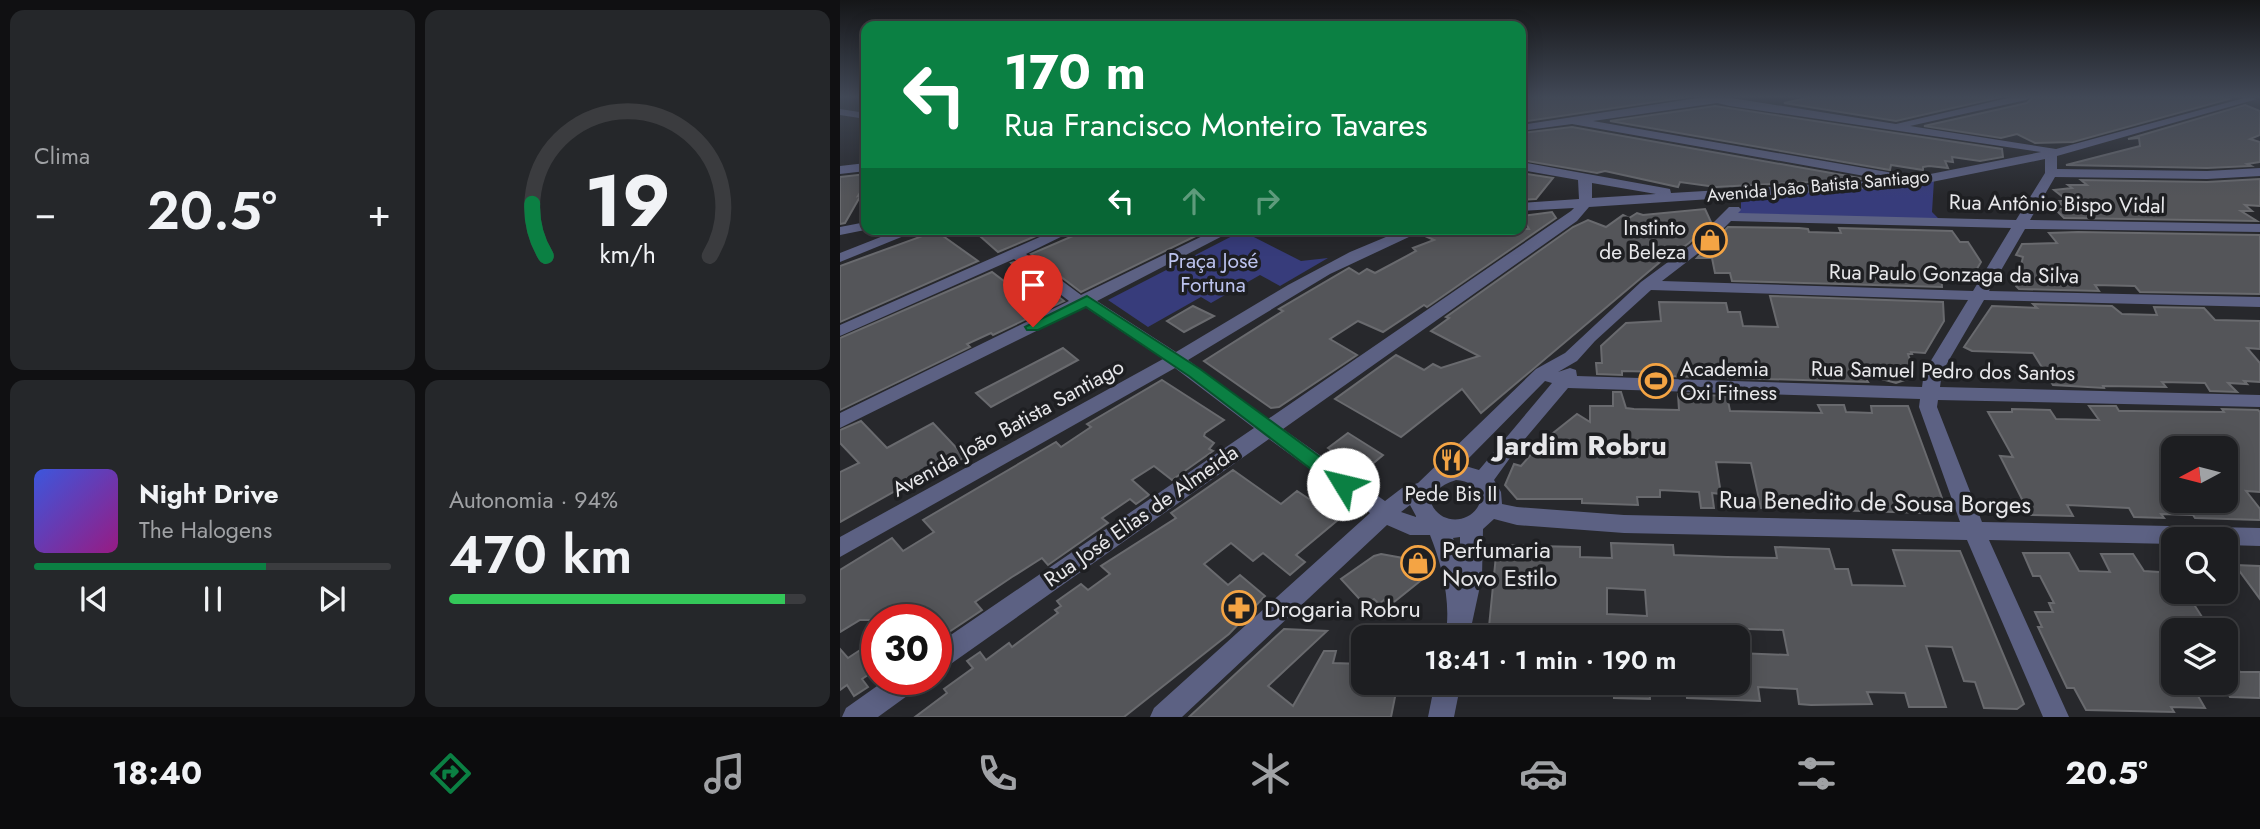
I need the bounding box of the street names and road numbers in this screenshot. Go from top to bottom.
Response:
street label: Avenida João Batista Santiago [1706,163,1931,209]
street label: Rua Antônio Bispo Vidal [1949,187,2165,221]
street label: Rua Paulo Gonzaga da Silva [1829,257,2079,291]
street label: Avenida João Batista Santiago [887,352,1129,504]
street label: Rua Samuel Pedro dos Santos [1811,354,2075,388]
street label: Rua José Elias de Almeida [1038,438,1244,594]
street label: Rua Benedito de Sousa Borges [1719,482,2031,522]

